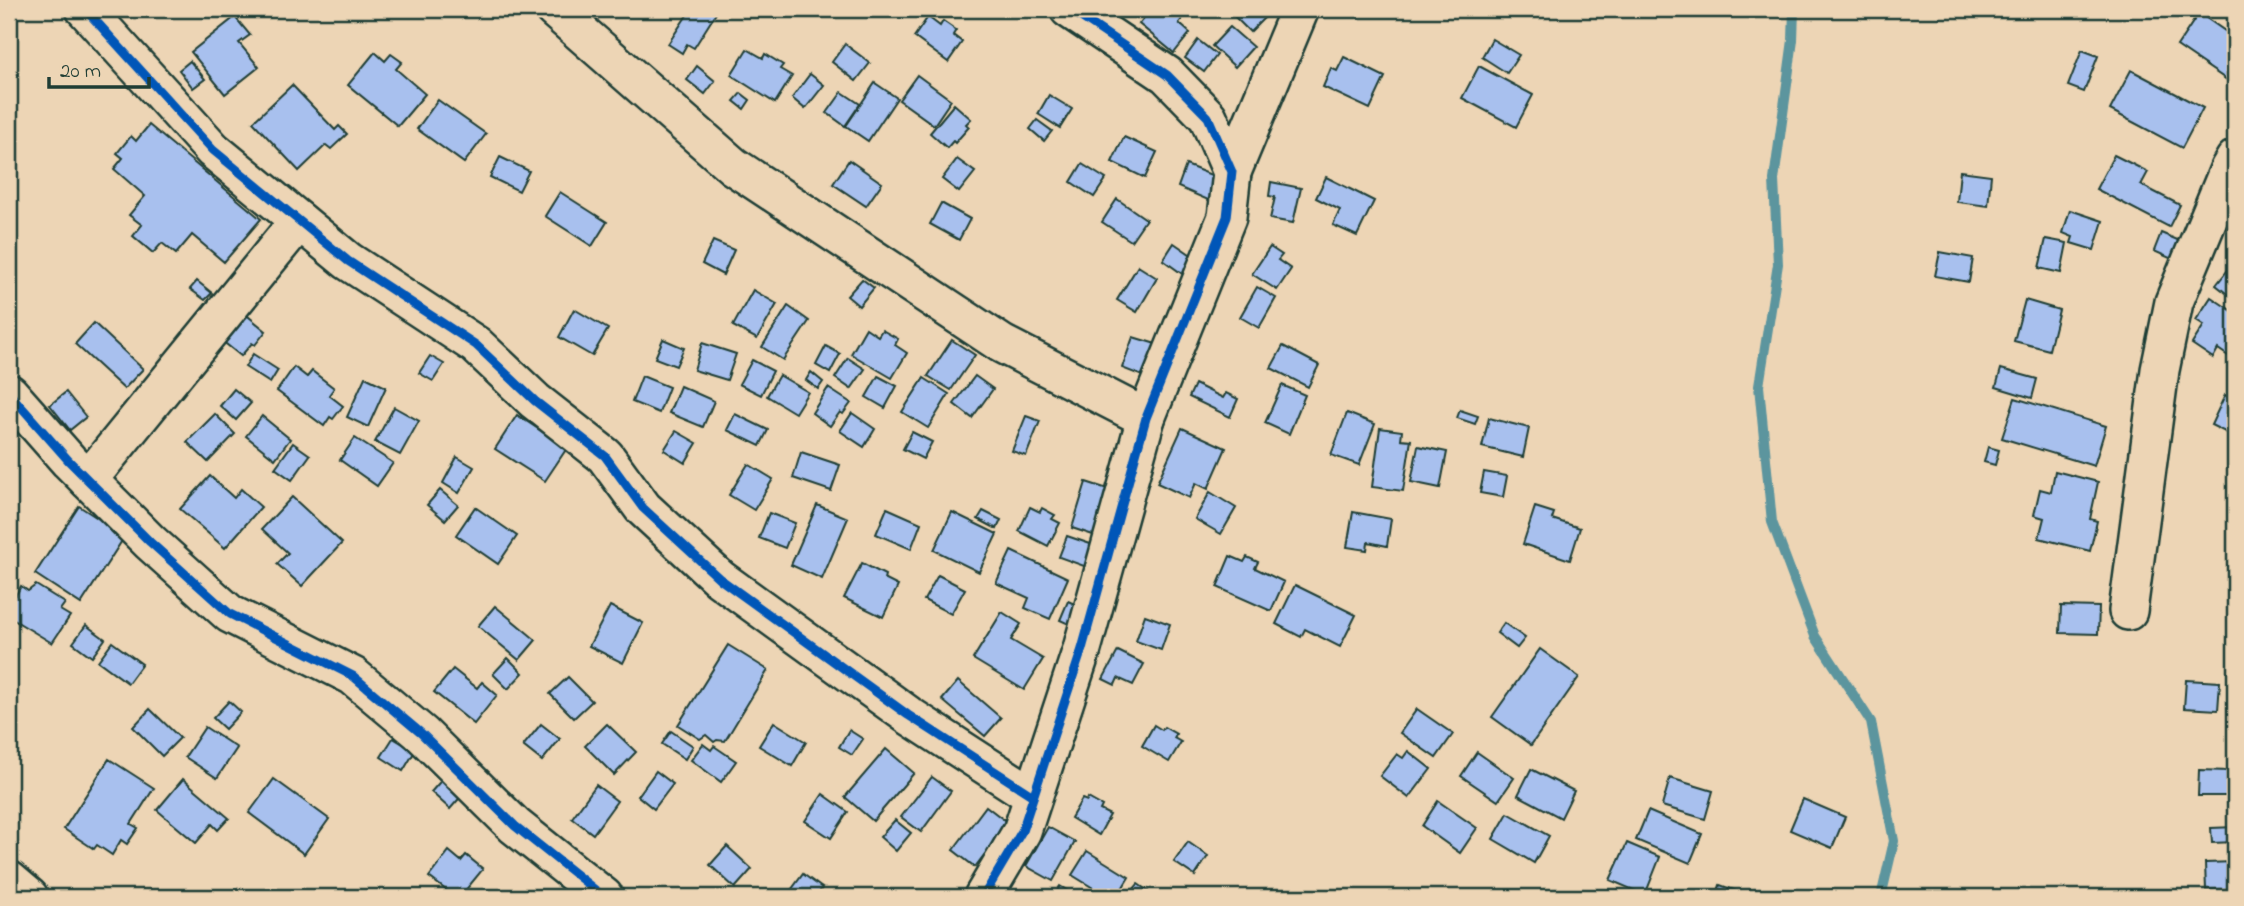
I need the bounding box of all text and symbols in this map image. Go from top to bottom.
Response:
scale bar [49,46,149,90]
text: 20 m [60,57,101,87]

